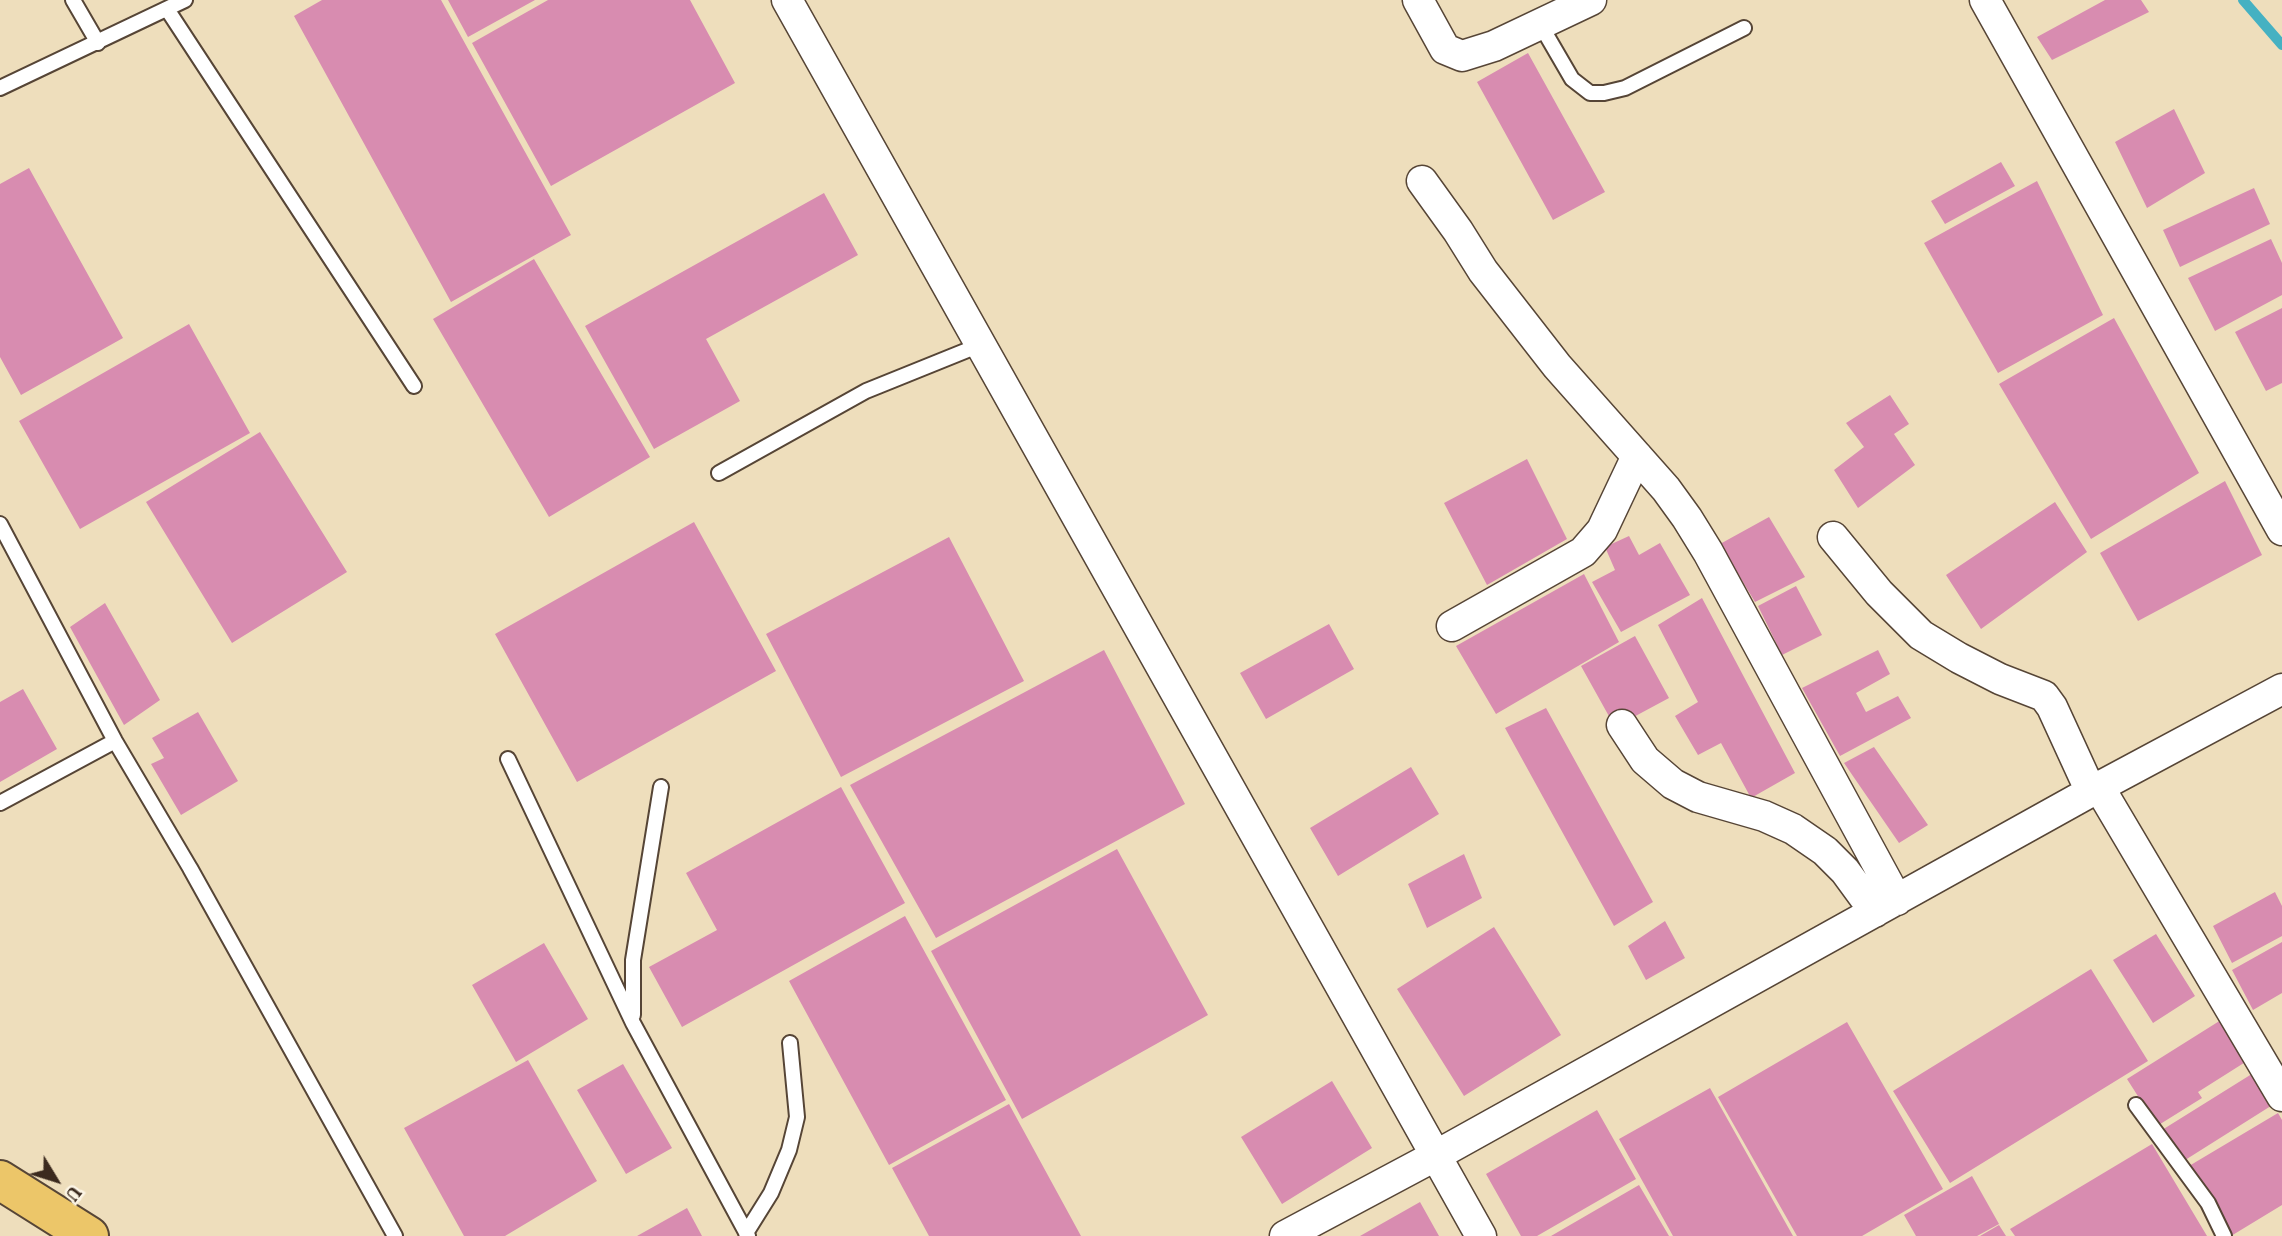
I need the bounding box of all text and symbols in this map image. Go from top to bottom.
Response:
north arrow [21,1145,91,1215]
text: U [58,1180,87,1206]

